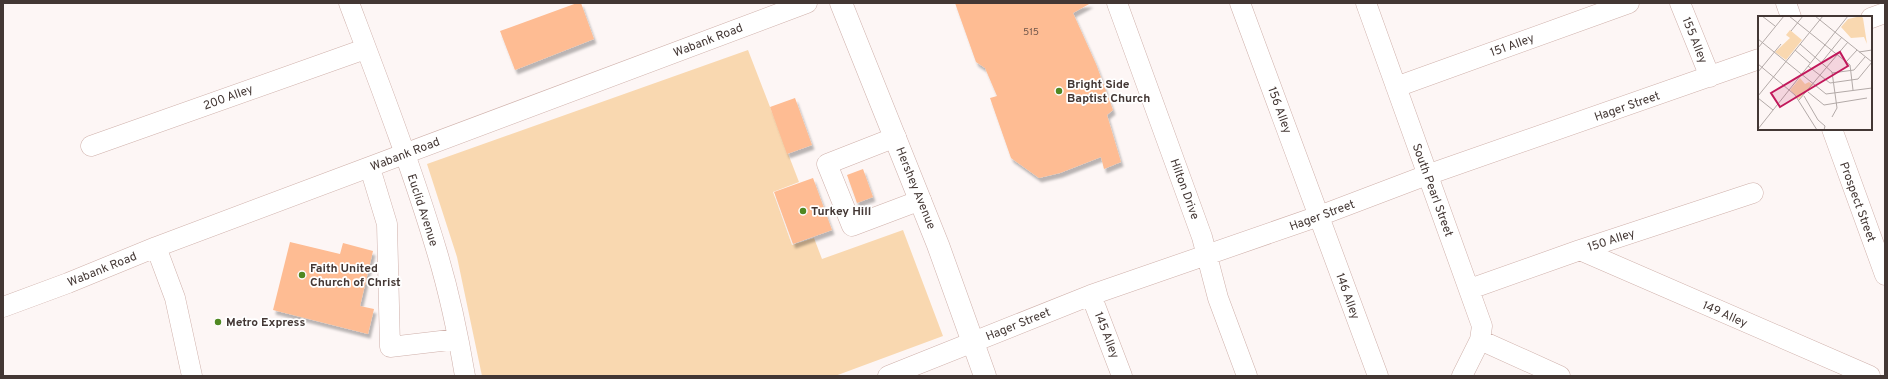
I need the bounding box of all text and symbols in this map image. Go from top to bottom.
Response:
street label: 155 Alley [1678,15,1711,66]
inset map [1758,16,1872,130]
street label: Wabank Road [671,20,745,62]
house number: 515 [1023,26,1039,39]
street label: 151 Alley [1488,31,1537,61]
place label: Bright Side Baptist Church [1067,77,1150,107]
street label: 200 Alley [201,82,256,114]
street label: 156 Alley [1263,85,1295,136]
marker: Bright Side Baptist Church [1054,86,1064,96]
street label: Hager Street [1592,88,1662,126]
street label: Wabank Road [368,134,442,176]
street label: South Pearl Street [1408,141,1456,239]
street label: Hershey Avenue [891,145,939,232]
street label: Hilton Drive [1166,157,1202,222]
street label: Prospect Street [1835,160,1879,245]
street label: Euclid Avenue [403,172,441,249]
street label: Hager Street [1287,197,1357,235]
place label: Turkey Hill [811,204,871,220]
marker: Turkey Hill [798,206,808,216]
street label: 150 Alley [1586,226,1637,256]
street label: Wabank Road [65,249,139,291]
place label: Faith United Church of Christ [310,261,401,291]
marker: Faith United Church of Christ [297,270,307,280]
street label: 146 Alley [1331,271,1363,322]
street label: 149 Alley [1699,298,1750,332]
street label: Hager Street [984,305,1053,345]
street label: 145 Alley [1090,310,1122,361]
place label: Metro Express [226,315,305,331]
marker: Metro Express [213,317,223,327]

